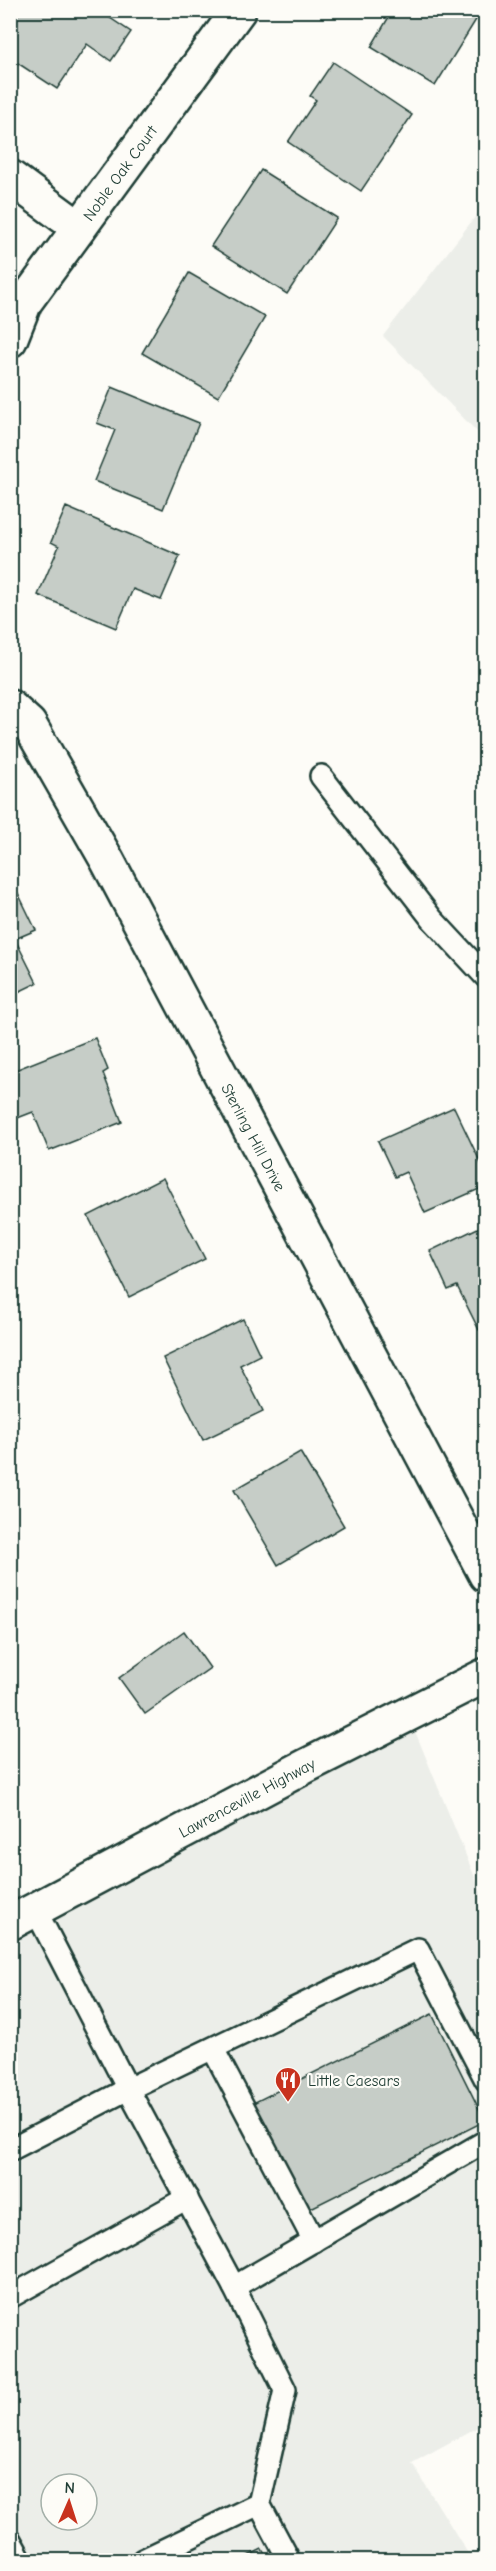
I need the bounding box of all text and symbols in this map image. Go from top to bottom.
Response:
street label: Noble Oak Court [80,122,162,225]
street label: Sterling Hill Drive [217,1081,289,1195]
street label: Lawrenceville Highway [176,1754,319,1842]
restaurant icon: Little Caesars [273,2065,303,2103]
place label: Little Caesars [308,2072,400,2090]
north arrow [39,2472,99,2532]
text: N [64,2479,75,2497]

